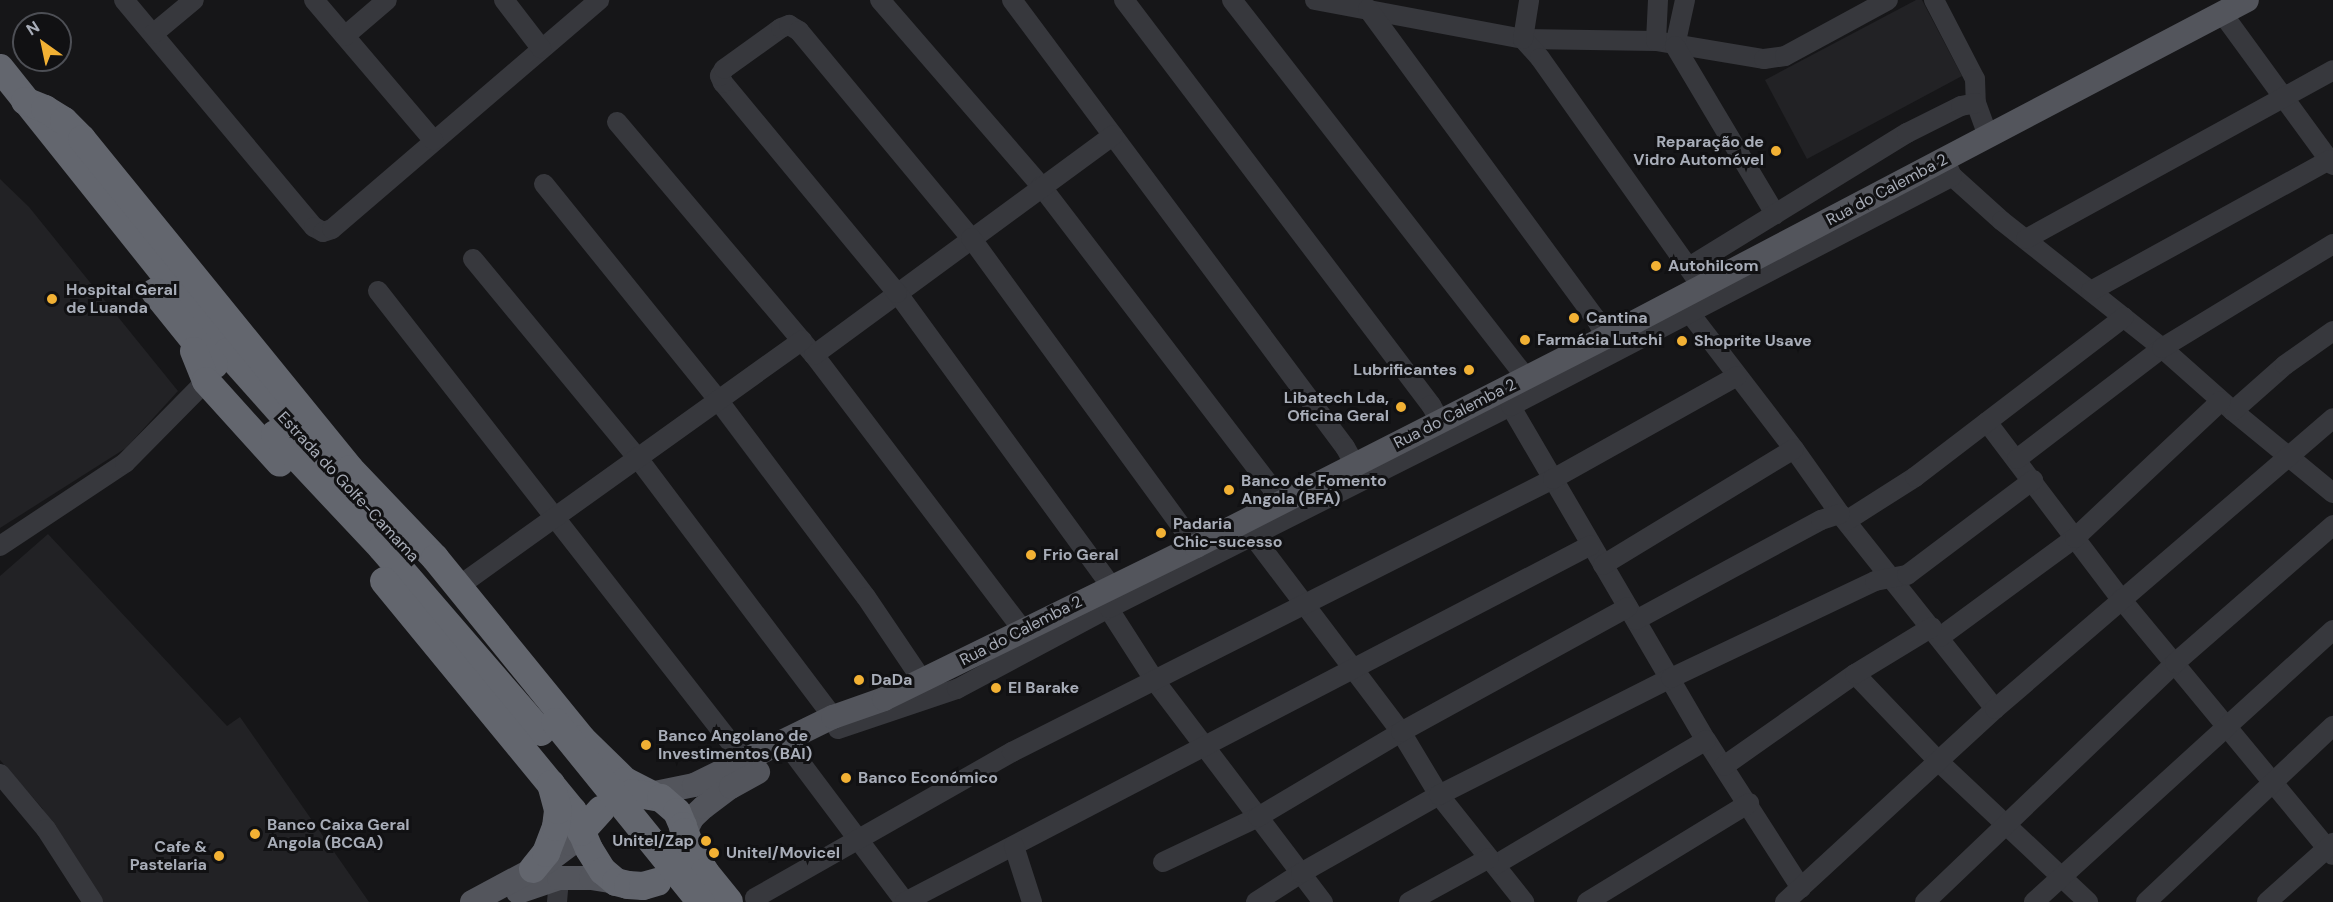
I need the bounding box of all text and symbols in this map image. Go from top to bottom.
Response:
north arrow [12,12,72,72]
text: N [22,16,44,40]
place label: Reparação de Vidro Automóvel [1633,132,1764,170]
marker: Reparação de Vidro Automóvel [1769,144,1783,158]
street label: Rua do Calemba 2 [1823,150,1951,230]
place label: Autohilcom [1668,256,1759,276]
marker: Autohilcom [1649,259,1663,273]
place label: Hospital Geral de Luanda [66,280,177,318]
marker: Hospital Geral de Luanda [43,290,61,308]
place label: Cantina [1586,308,1648,328]
marker: Cantina [1567,311,1581,325]
place label: Farmácia Lutchi [1537,330,1662,350]
place label: Shoprite Usave [1694,331,1812,351]
marker: Farmácia Lutchi [1518,333,1532,347]
marker: Shoprite Usave [1675,334,1689,348]
place label: Lubrificantes [1353,360,1457,380]
marker: Lubrificantes [1462,363,1476,377]
street label: Rua do Calemba 2 [1391,375,1519,453]
place label: Libatech Lda, Oficina Geral [1284,388,1389,426]
marker: Libatech Lda, Oficina Geral [1394,400,1408,414]
street label: Estrada do Golfe-Camama [273,408,423,566]
place label: Banco de Fomento Angola (BFA) [1241,471,1387,509]
marker: Banco de Fomento Angola (BFA) [1222,483,1236,497]
place label: Padaria Chic-sucesso [1173,514,1283,552]
marker: Padaria Chic-sucesso [1154,526,1168,540]
place label: Frio Geral [1043,545,1119,565]
marker: Frio Geral [1024,548,1038,562]
street label: Rua do Calemba 2 [957,592,1085,670]
place label: DaDa [871,670,912,690]
marker: DaDa [852,673,866,687]
place label: El Barake [1008,678,1079,698]
marker: El Barake [989,681,1003,695]
place label: Banco Angolano de Investimentos (BAI) [658,726,812,764]
marker: Banco Angolano de Investimentos (BAI) [639,738,653,752]
place label: Banco Económico [858,768,998,788]
marker: Banco Económico [839,771,853,785]
place label: Banco Caixa Geral Angola (BCGA) [267,815,410,853]
marker: Banco Caixa Geral Angola (BCGA) [248,827,262,841]
place label: Unitel/Zap [612,831,694,851]
marker: Unitel/Zap [699,834,713,848]
place label: Cafe & Pastelaria [130,837,207,875]
place label: Unitel/Movicel [726,843,840,863]
marker: Unitel/Movicel [707,846,721,860]
marker: Cafe & Pastelaria [212,849,226,863]

